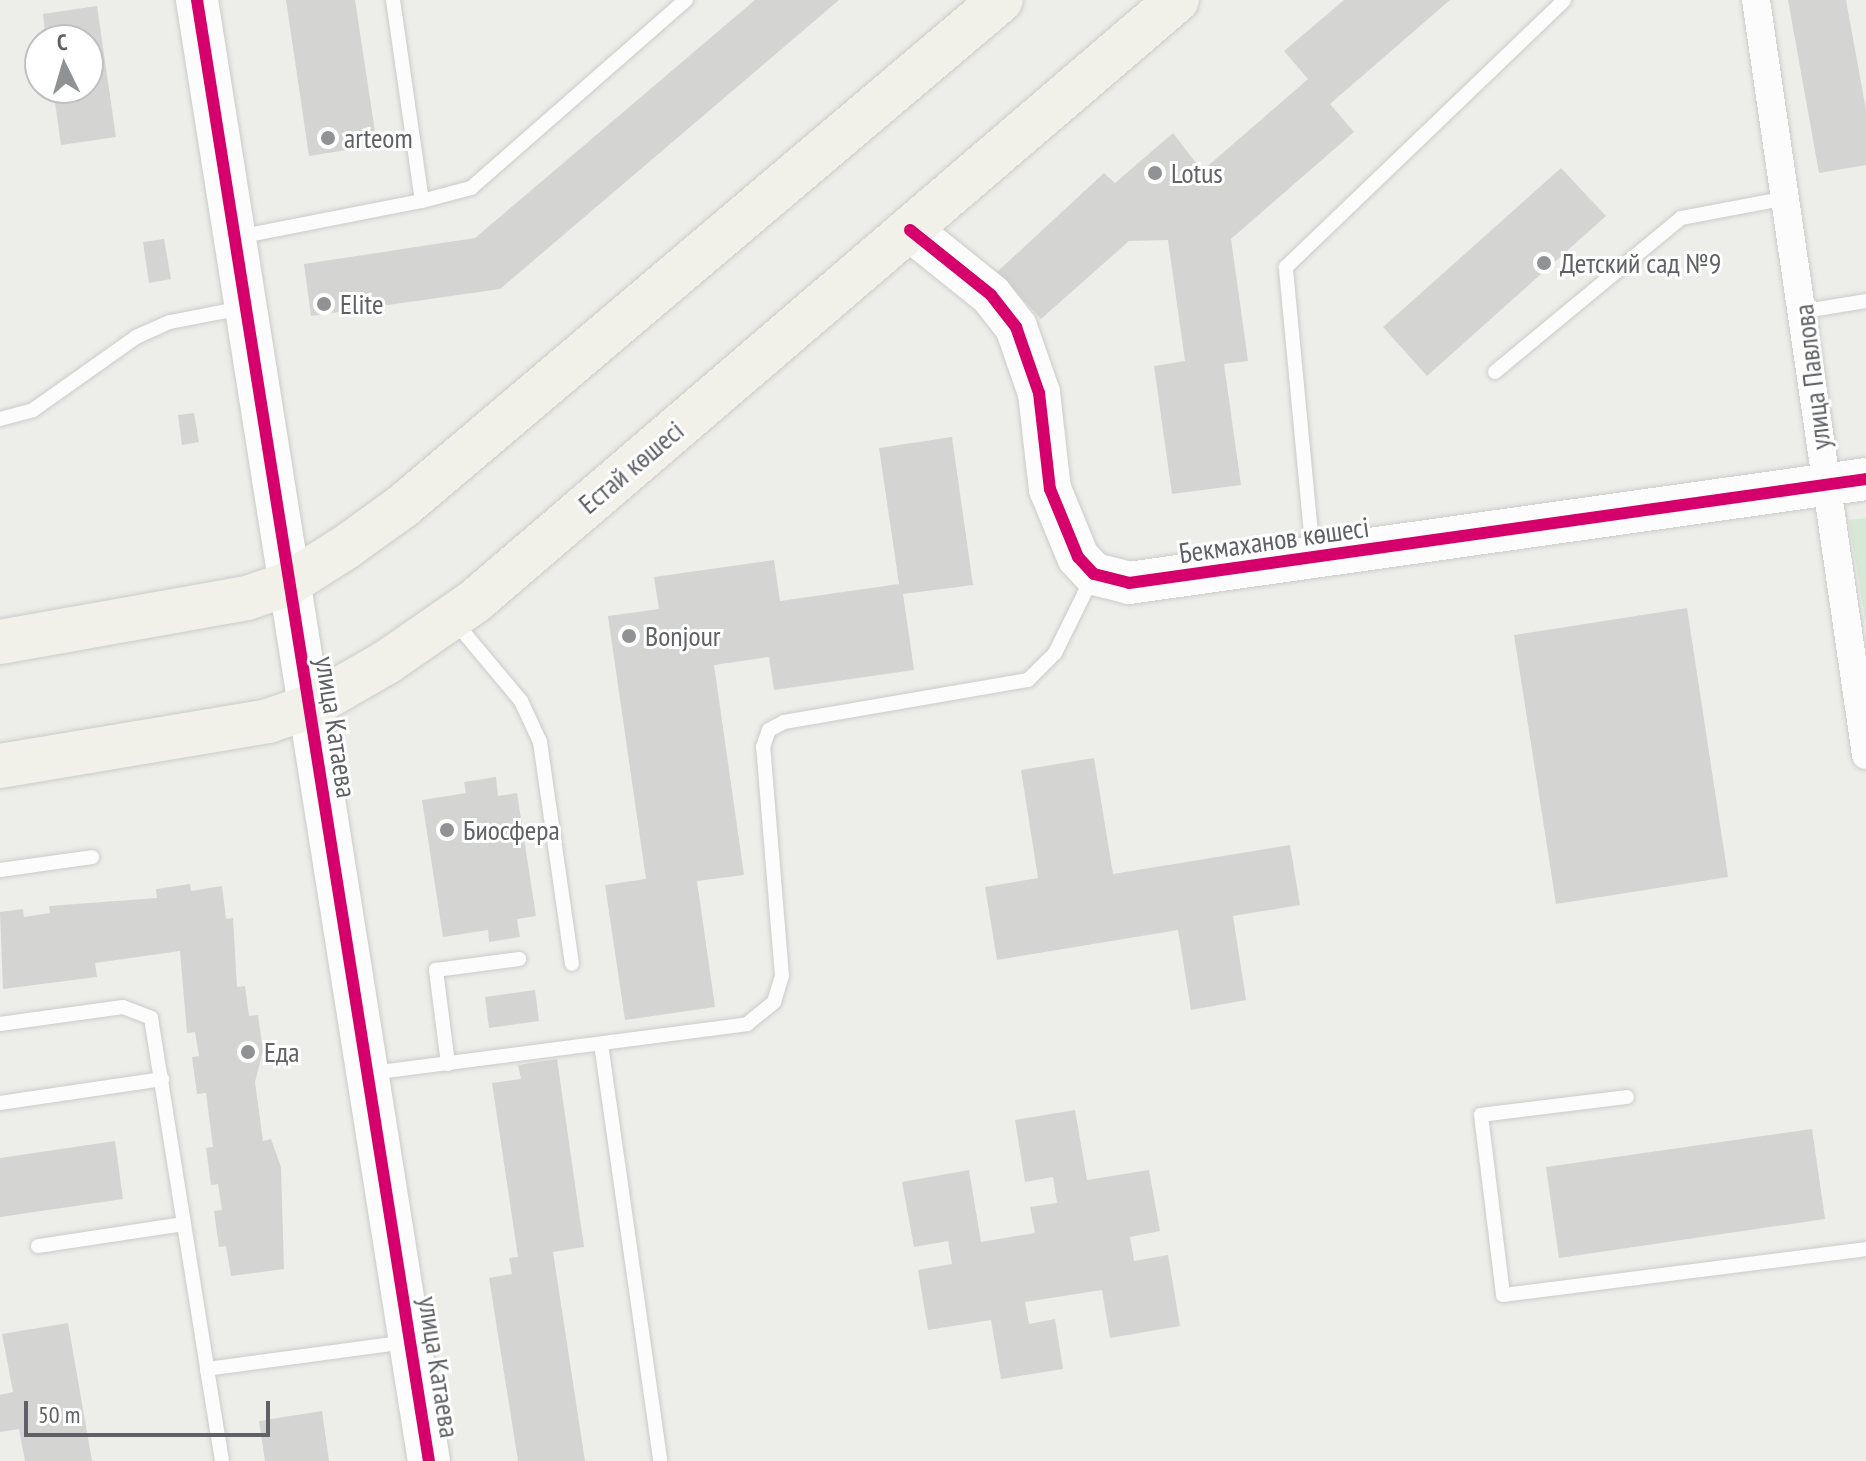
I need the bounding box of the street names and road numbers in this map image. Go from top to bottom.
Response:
street label: улица Павлова [1786,302,1838,452]
street label: Естай көшесі [572,413,690,521]
street label: Бекмаханов көшесі [1177,510,1371,570]
street label: улица Катаева [308,654,364,800]
street label: улица Катаева [411,1294,467,1440]

